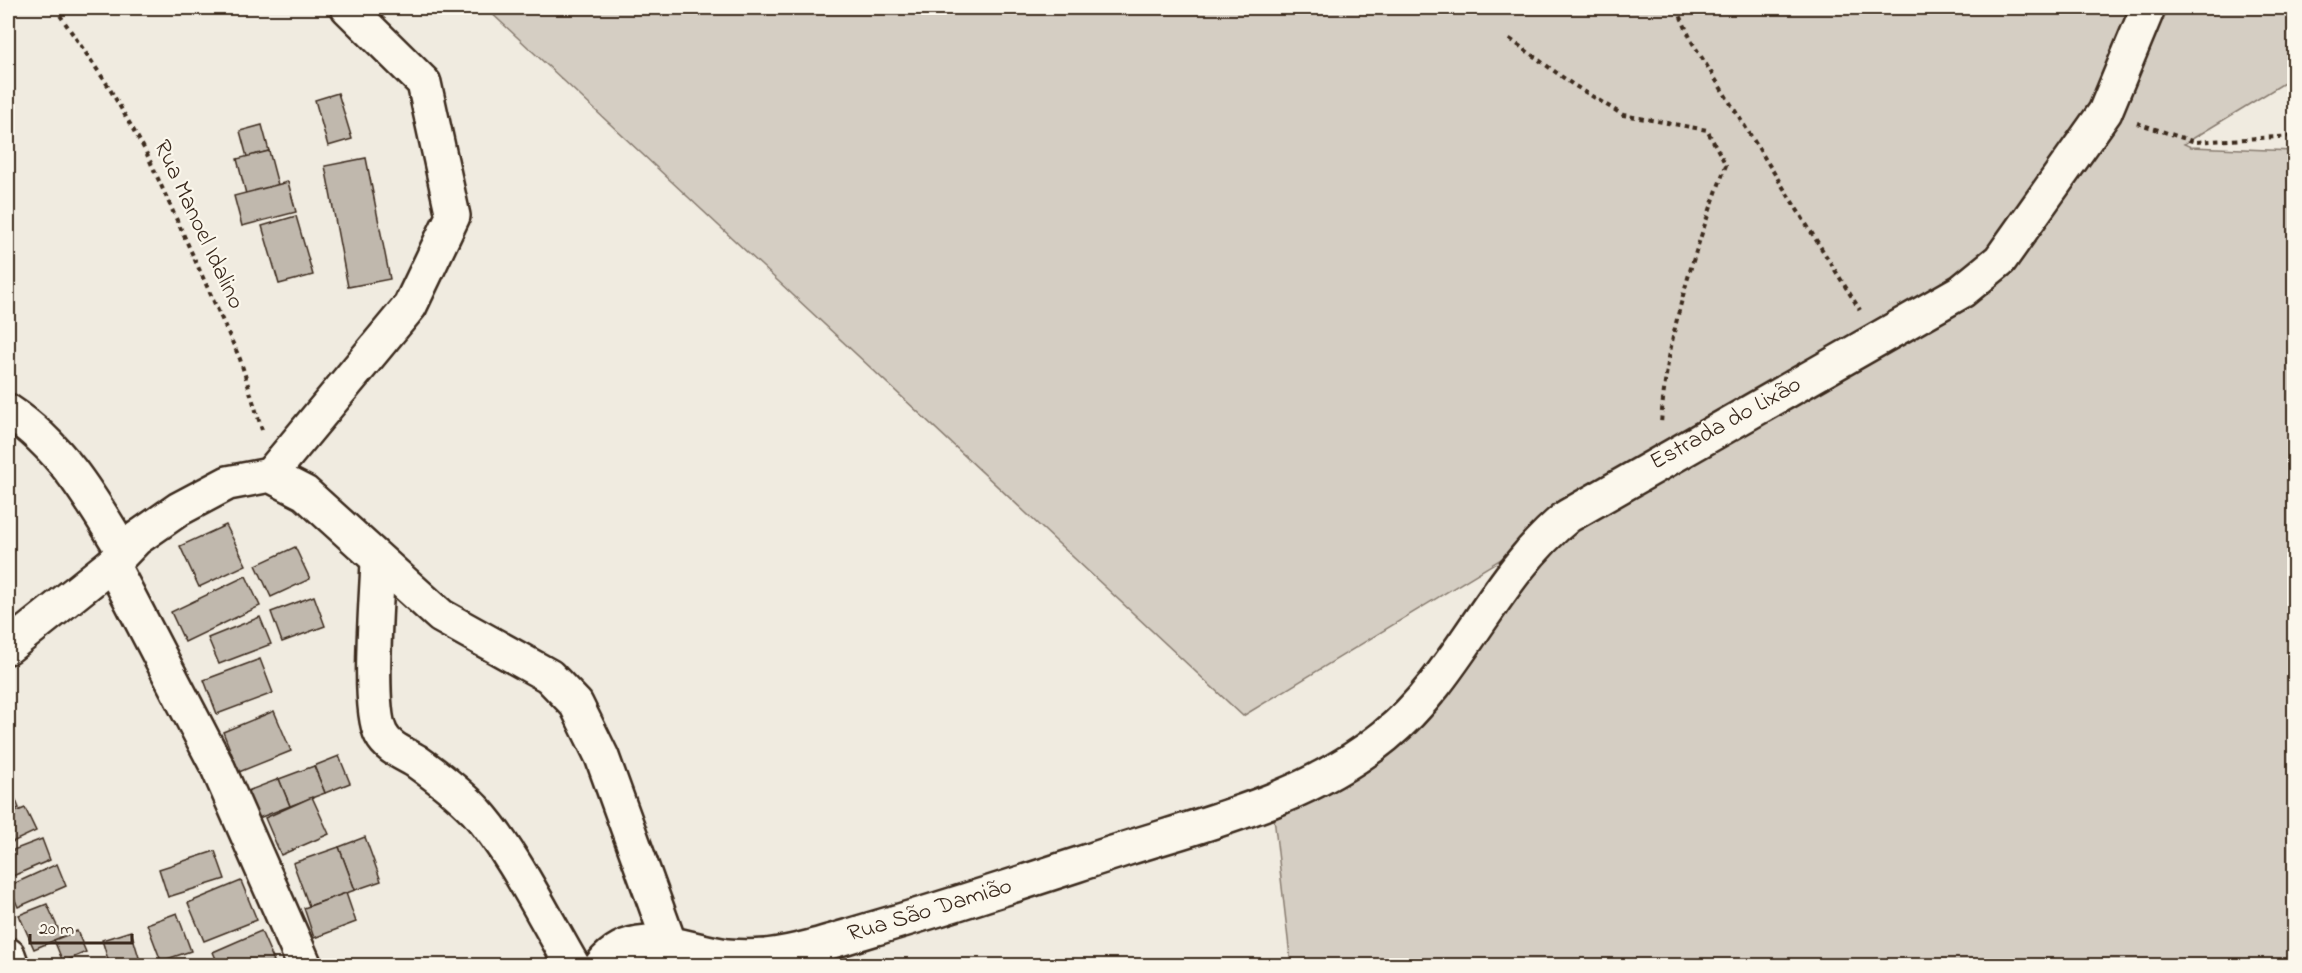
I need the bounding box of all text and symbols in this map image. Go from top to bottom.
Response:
street label: Rua Manoel Idalino [143,135,253,315]
street label: Estrada do Lixão [1644,368,1808,480]
street label: Rua São Damião [844,869,1016,953]
scale bar [30,907,132,945]
text: 20 m [39,917,74,943]

